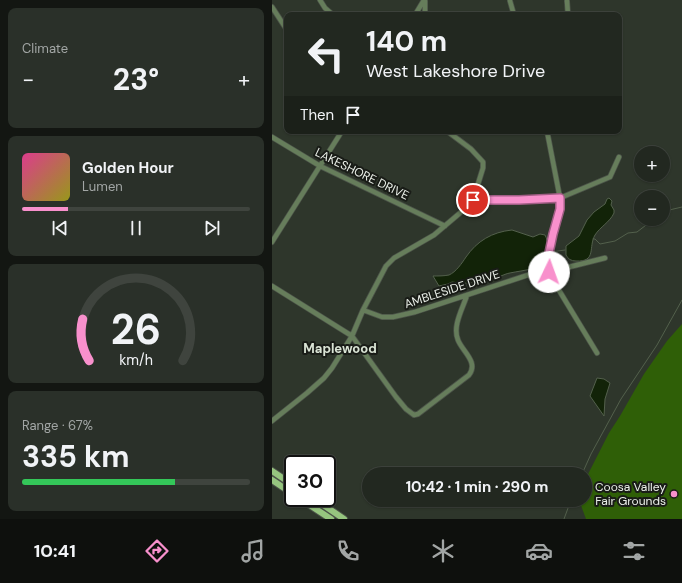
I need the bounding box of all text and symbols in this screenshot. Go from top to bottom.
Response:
text: 140 m [366,23,447,60]
icon: left [300,28,352,80]
text: Climate [22,40,68,57]
text: West Lakeshore Drive [366,59,545,83]
text: 23° [113,60,159,99]
text: − [22,65,34,94]
text: + [238,65,250,94]
icon: arrive [342,104,364,126]
text: Then [300,105,334,125]
street label: LAKESHORE DRIVE [312,144,412,204]
map controls [634,146,670,226]
button: + [634,146,670,182]
text: Golden Hour [82,158,174,178]
text: Lumen [82,178,123,195]
pin [456,183,490,217]
icon: arrive [462,189,484,211]
button: − [634,190,670,226]
icon: previous [49,217,71,239]
icon: pause [125,217,147,239]
icon: next [201,217,223,239]
position arrow [528,251,570,293]
street label: AMBLESIDE DRIVE [402,266,502,312]
text: 26 [111,303,161,357]
district label: Maplewood [303,340,377,357]
text: km/h [119,351,153,369]
text: Range · 67% [22,417,93,434]
text: 335 km [22,437,129,476]
speed limit sign: 30 [284,455,336,507]
text: 10:42 · 1 min · 290 m [406,477,548,497]
place label: Coosa Valley Fair Grounds [595,479,666,509]
marker: Coosa Valley Fair Grounds [669,489,679,499]
icon: directions [143,537,171,565]
icon: music [239,537,267,565]
icon: phone [334,537,362,565]
icon: climate [429,537,457,565]
icon: car [525,537,553,565]
icon: filters [620,537,648,565]
text: 10:41 [34,539,76,563]

